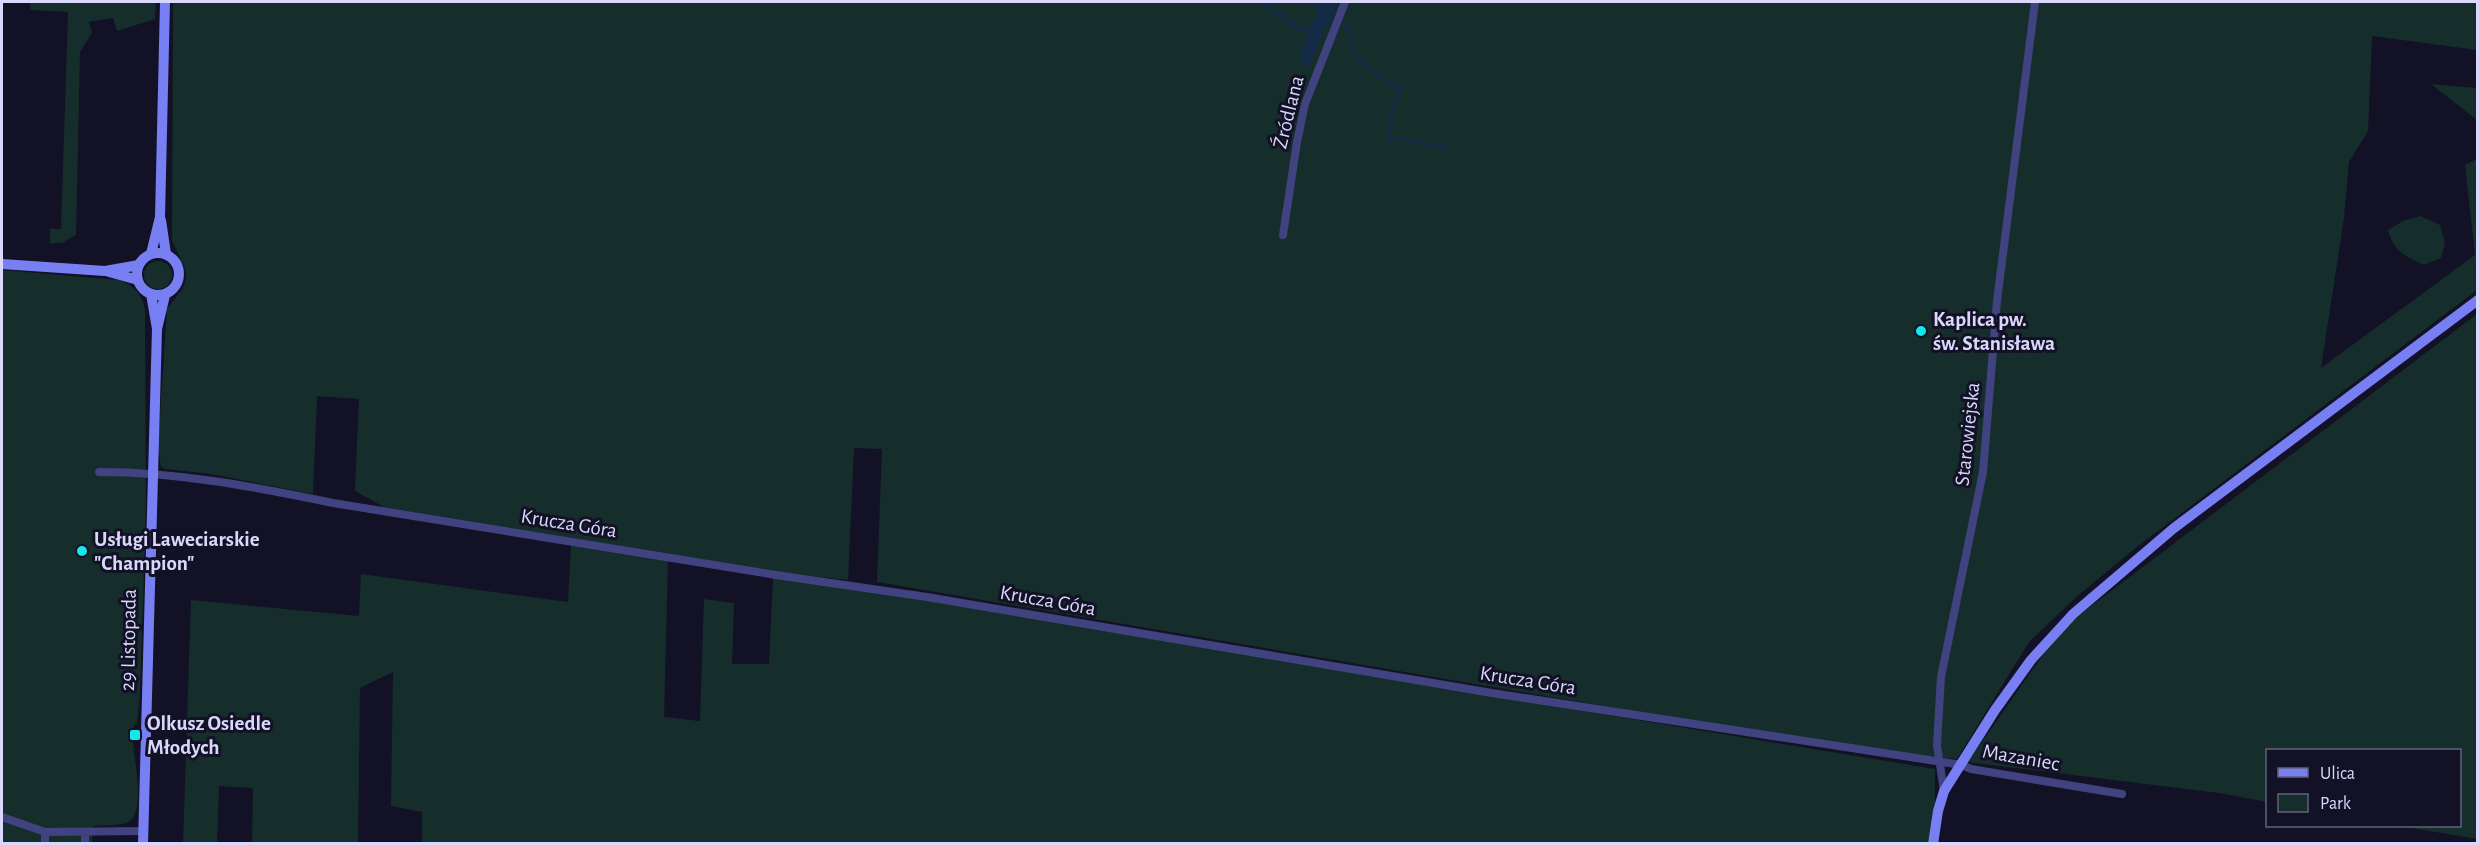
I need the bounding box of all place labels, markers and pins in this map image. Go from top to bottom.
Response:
place label: Kaplica pw. św. Stanisława [1933,309,2055,354]
marker: Kaplica pw. św. Stanisława [1914,324,1928,338]
place label: Usługi Laweciarskie "Champion" [94,529,260,574]
marker: Usługi Laweciarskie "Champion" [75,544,89,558]
place label: Olkusz Osiedle Młodych [147,713,271,758]
marker: Olkusz Osiedle Młodych [128,728,142,742]

